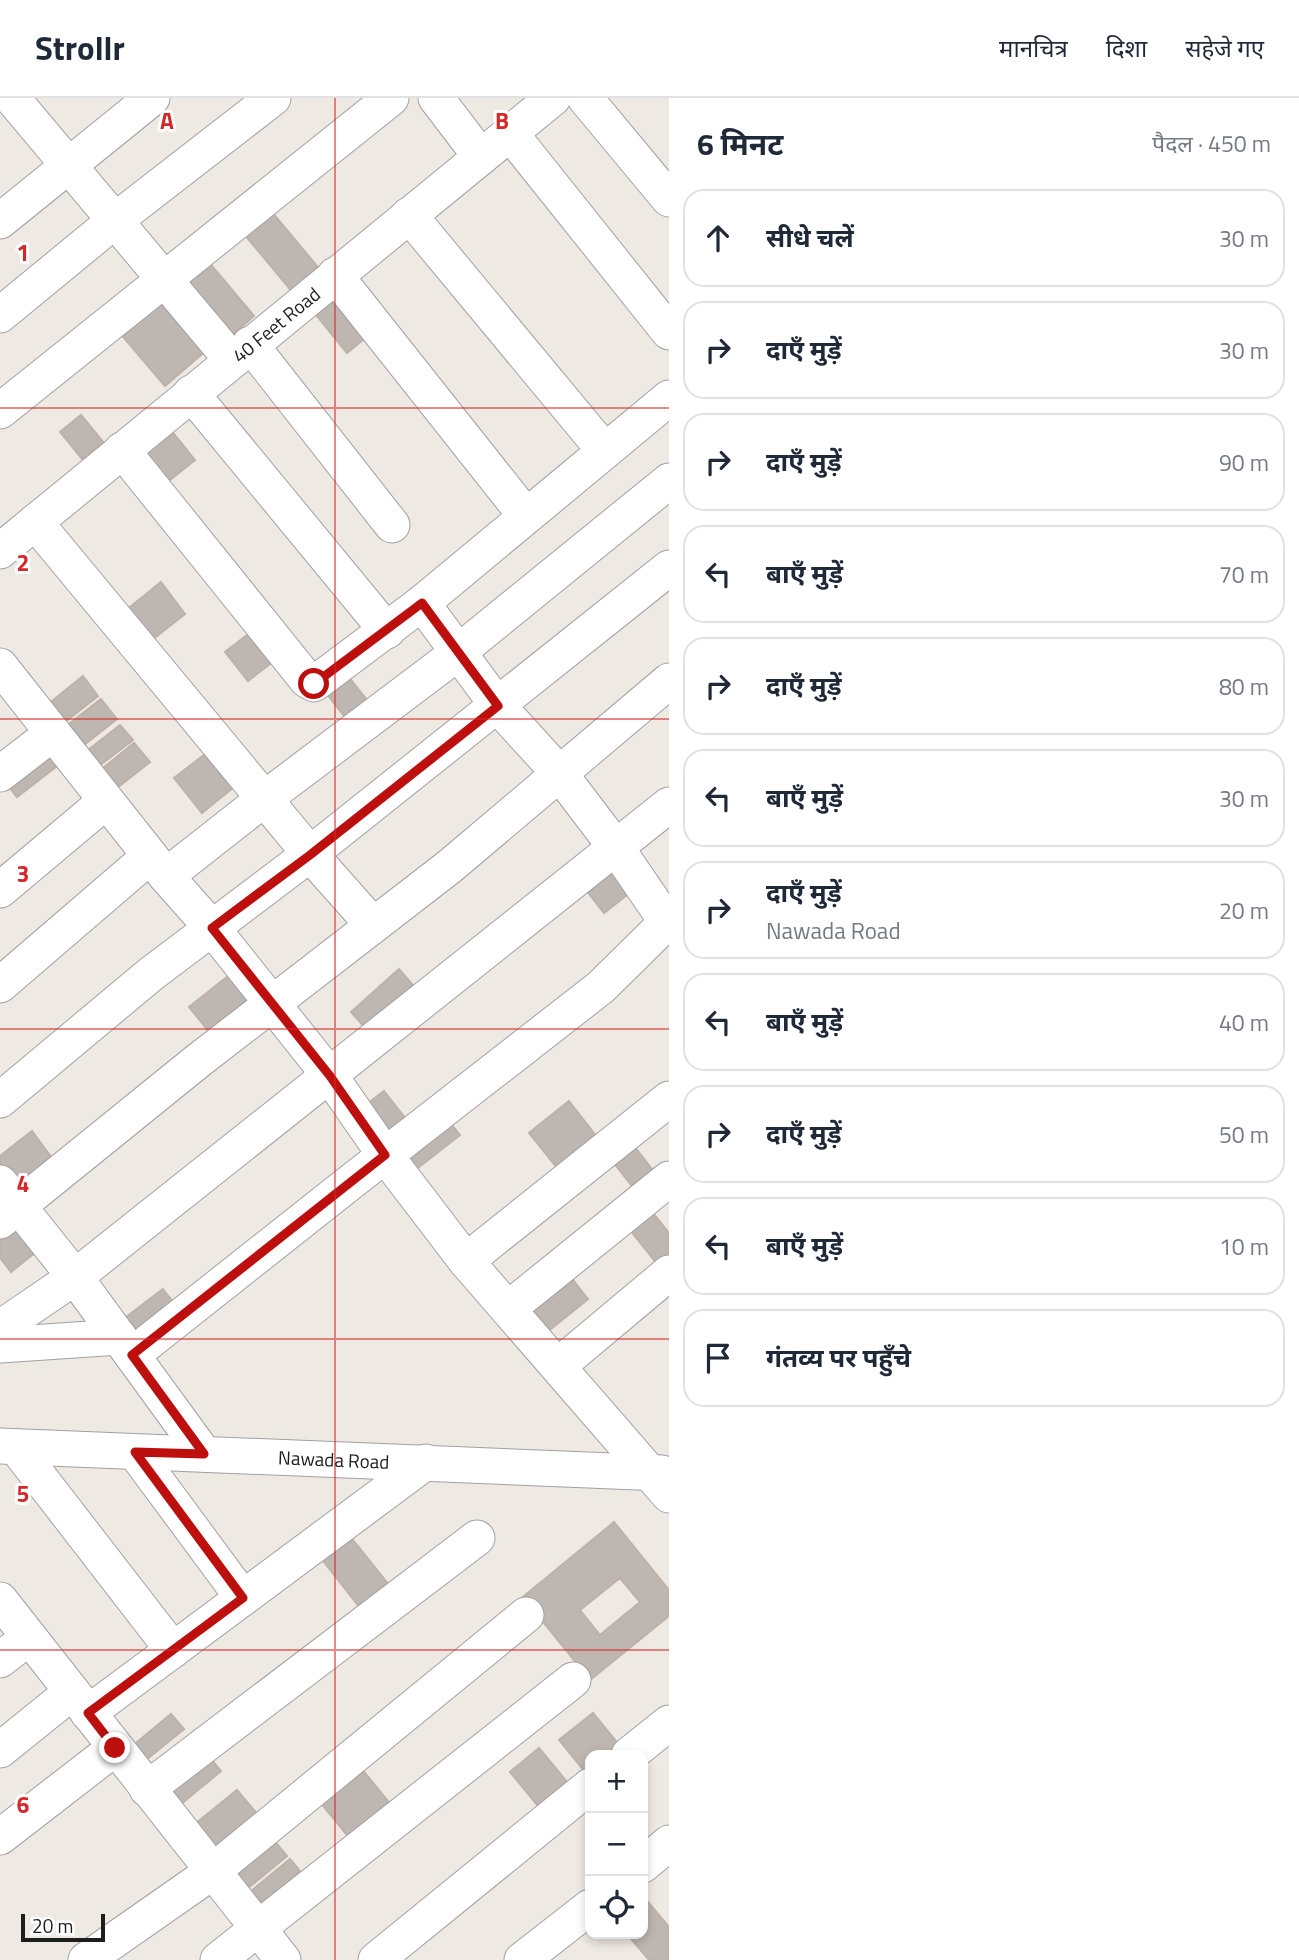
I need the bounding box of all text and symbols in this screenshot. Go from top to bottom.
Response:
text: Strollr [35,23,125,73]
text: मानचित्र [999,30,1068,66]
text: दिशा [1106,30,1147,66]
text: सहेजे गए [1185,30,1264,66]
text: A [160,103,174,138]
text: B [495,103,509,138]
text: 6 मिनट [697,121,783,167]
text: पैदल · 450 m [1152,126,1271,161]
text: सीधे चलें [766,218,854,257]
icon: ahead [699,219,737,257]
text: 30 m [1219,221,1269,256]
text: 1 [17,235,29,270]
street label: 40 Feet Road [226,279,326,369]
text: दाएँ मुड़ें [766,330,842,369]
icon: right [699,331,737,369]
text: 30 m [1219,333,1269,368]
text: दाएँ मुड़ें [766,442,842,481]
icon: right [699,443,737,481]
text: 90 m [1219,445,1269,480]
text: 2 [17,545,29,580]
text: बाएँ मुड़ें [766,554,843,593]
icon: left [699,555,737,593]
text: 70 m [1219,557,1269,592]
text: दाएँ मुड़ें [766,666,842,705]
icon: right [699,667,737,705]
route start [298,668,329,699]
text: 80 m [1219,669,1269,704]
text: बाएँ मुड़ें [766,778,843,817]
icon: left [699,779,737,817]
text: 30 m [1219,781,1269,816]
text: 3 [17,856,29,891]
text: दाएँ मुड़ें [766,873,842,912]
icon: right [699,891,737,929]
text: 20 m [1219,893,1269,928]
text: Nawada Road [766,913,901,948]
text: बाएँ मुड़ें [766,1002,843,1041]
icon: left [699,1003,737,1041]
text: 40 m [1219,1005,1269,1040]
text: दाएँ मुड़ें [766,1114,842,1153]
icon: right [699,1115,737,1153]
text: 50 m [1219,1117,1269,1152]
text: 4 [17,1166,29,1201]
text: बाएँ मुड़ें [766,1226,843,1265]
icon: left [699,1227,737,1265]
text: 10 m [1219,1229,1269,1264]
text: गंतव्य पर पहुँचे [766,1338,911,1377]
icon: arrive [699,1339,737,1377]
street label: Nawada Road [278,1442,390,1476]
text: 5 [17,1476,29,1511]
route end [99,1732,130,1763]
map controls [585,1750,648,1939]
button: + [585,1750,648,1813]
text: 6 [17,1787,30,1822]
button: − [585,1813,648,1876]
button: locate [585,1876,648,1939]
scale bar [21,1911,105,1943]
text: 20 m [32,1911,73,1940]

